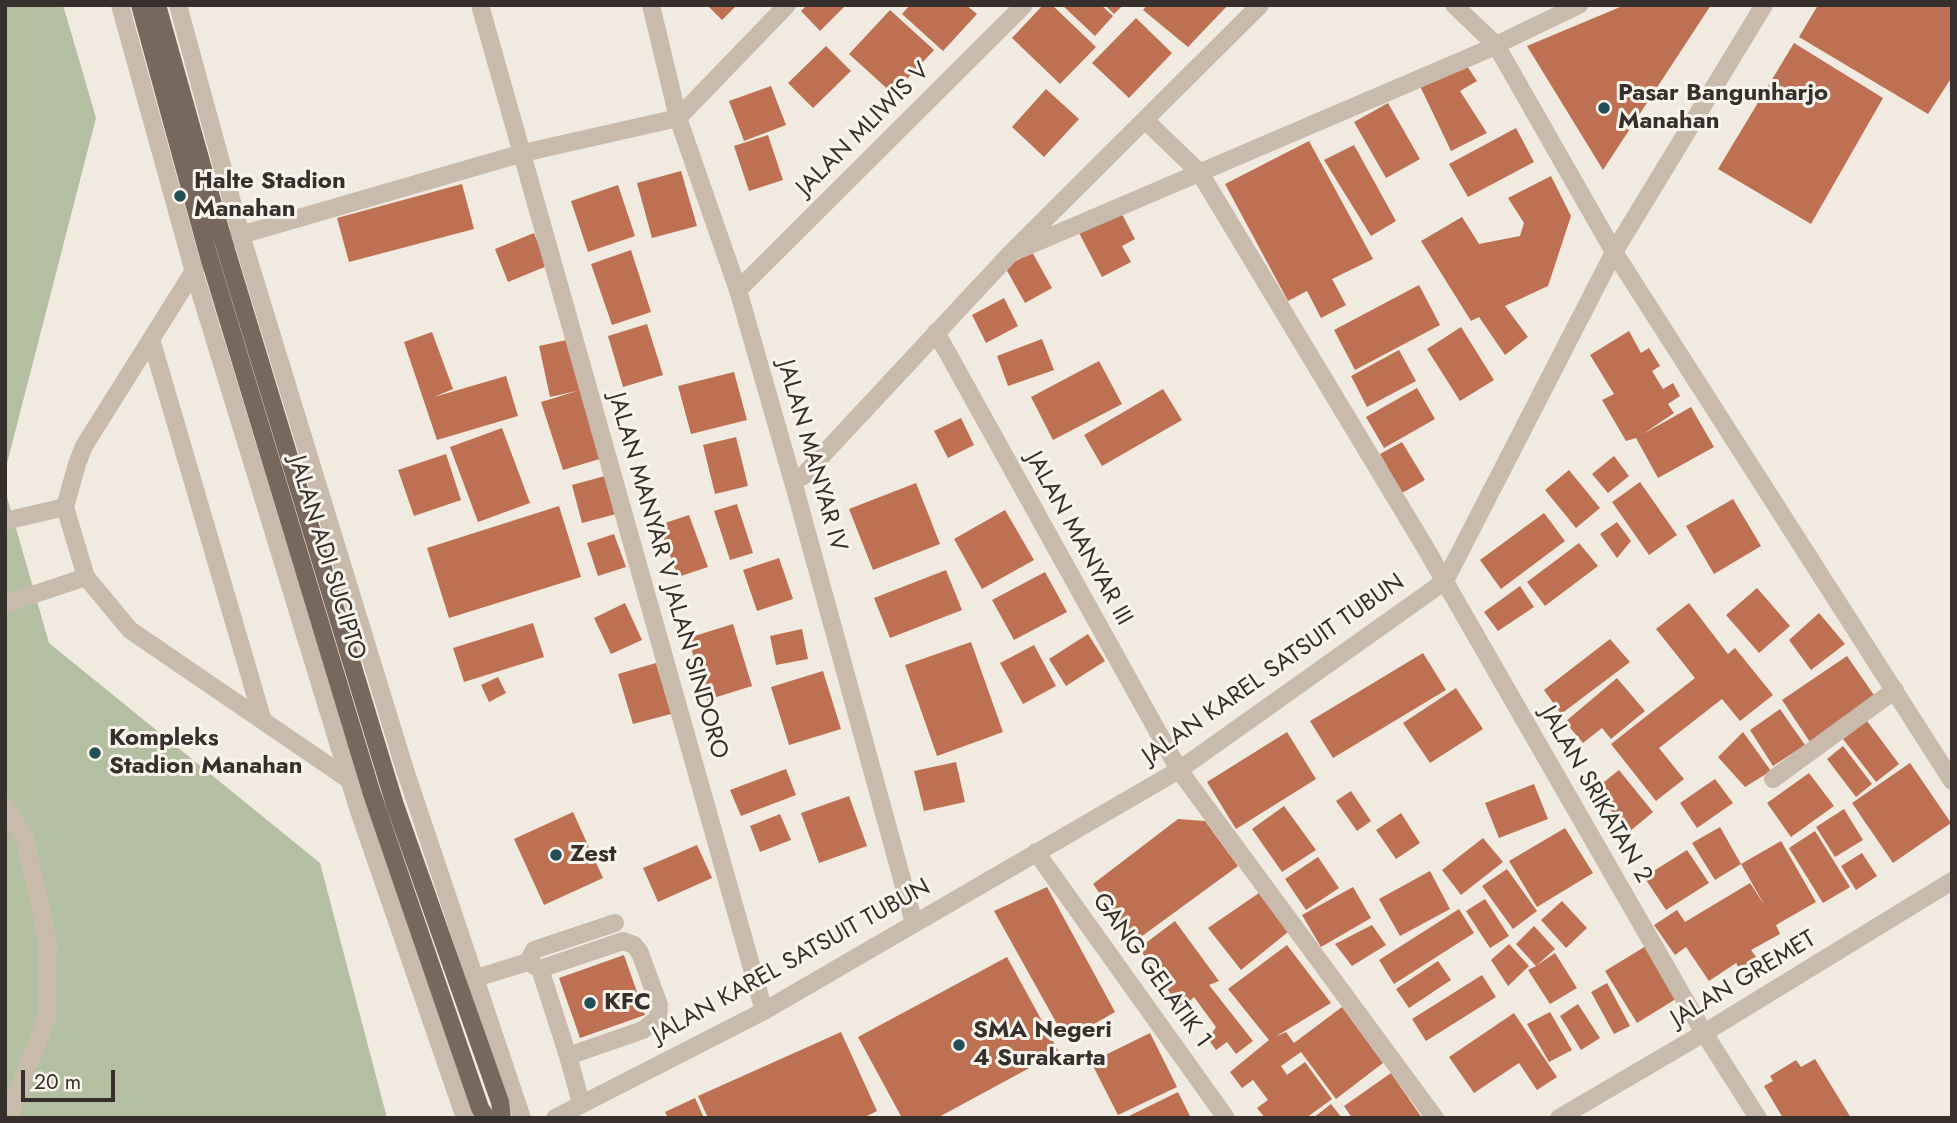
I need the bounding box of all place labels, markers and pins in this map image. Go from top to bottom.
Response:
place label: Pasar Bangunharjo Manahan [1618,80,1828,136]
marker: Pasar Bangunharjo Manahan [1596,100,1612,116]
place label: Halte Stadion Manahan [194,168,346,224]
marker: Halte Stadion Manahan [172,188,188,204]
place label: Kompleks Stadion Manahan [109,725,303,781]
marker: Kompleks Stadion Manahan [87,745,103,761]
place label: Zest [570,841,616,869]
marker: Zest [548,847,564,863]
place label: KFC [604,989,651,1017]
marker: KFC [582,995,598,1011]
place label: SMA Negeri 4 Surakarta [973,1017,1112,1073]
marker: SMA Negeri 4 Surakarta [951,1037,967,1053]

